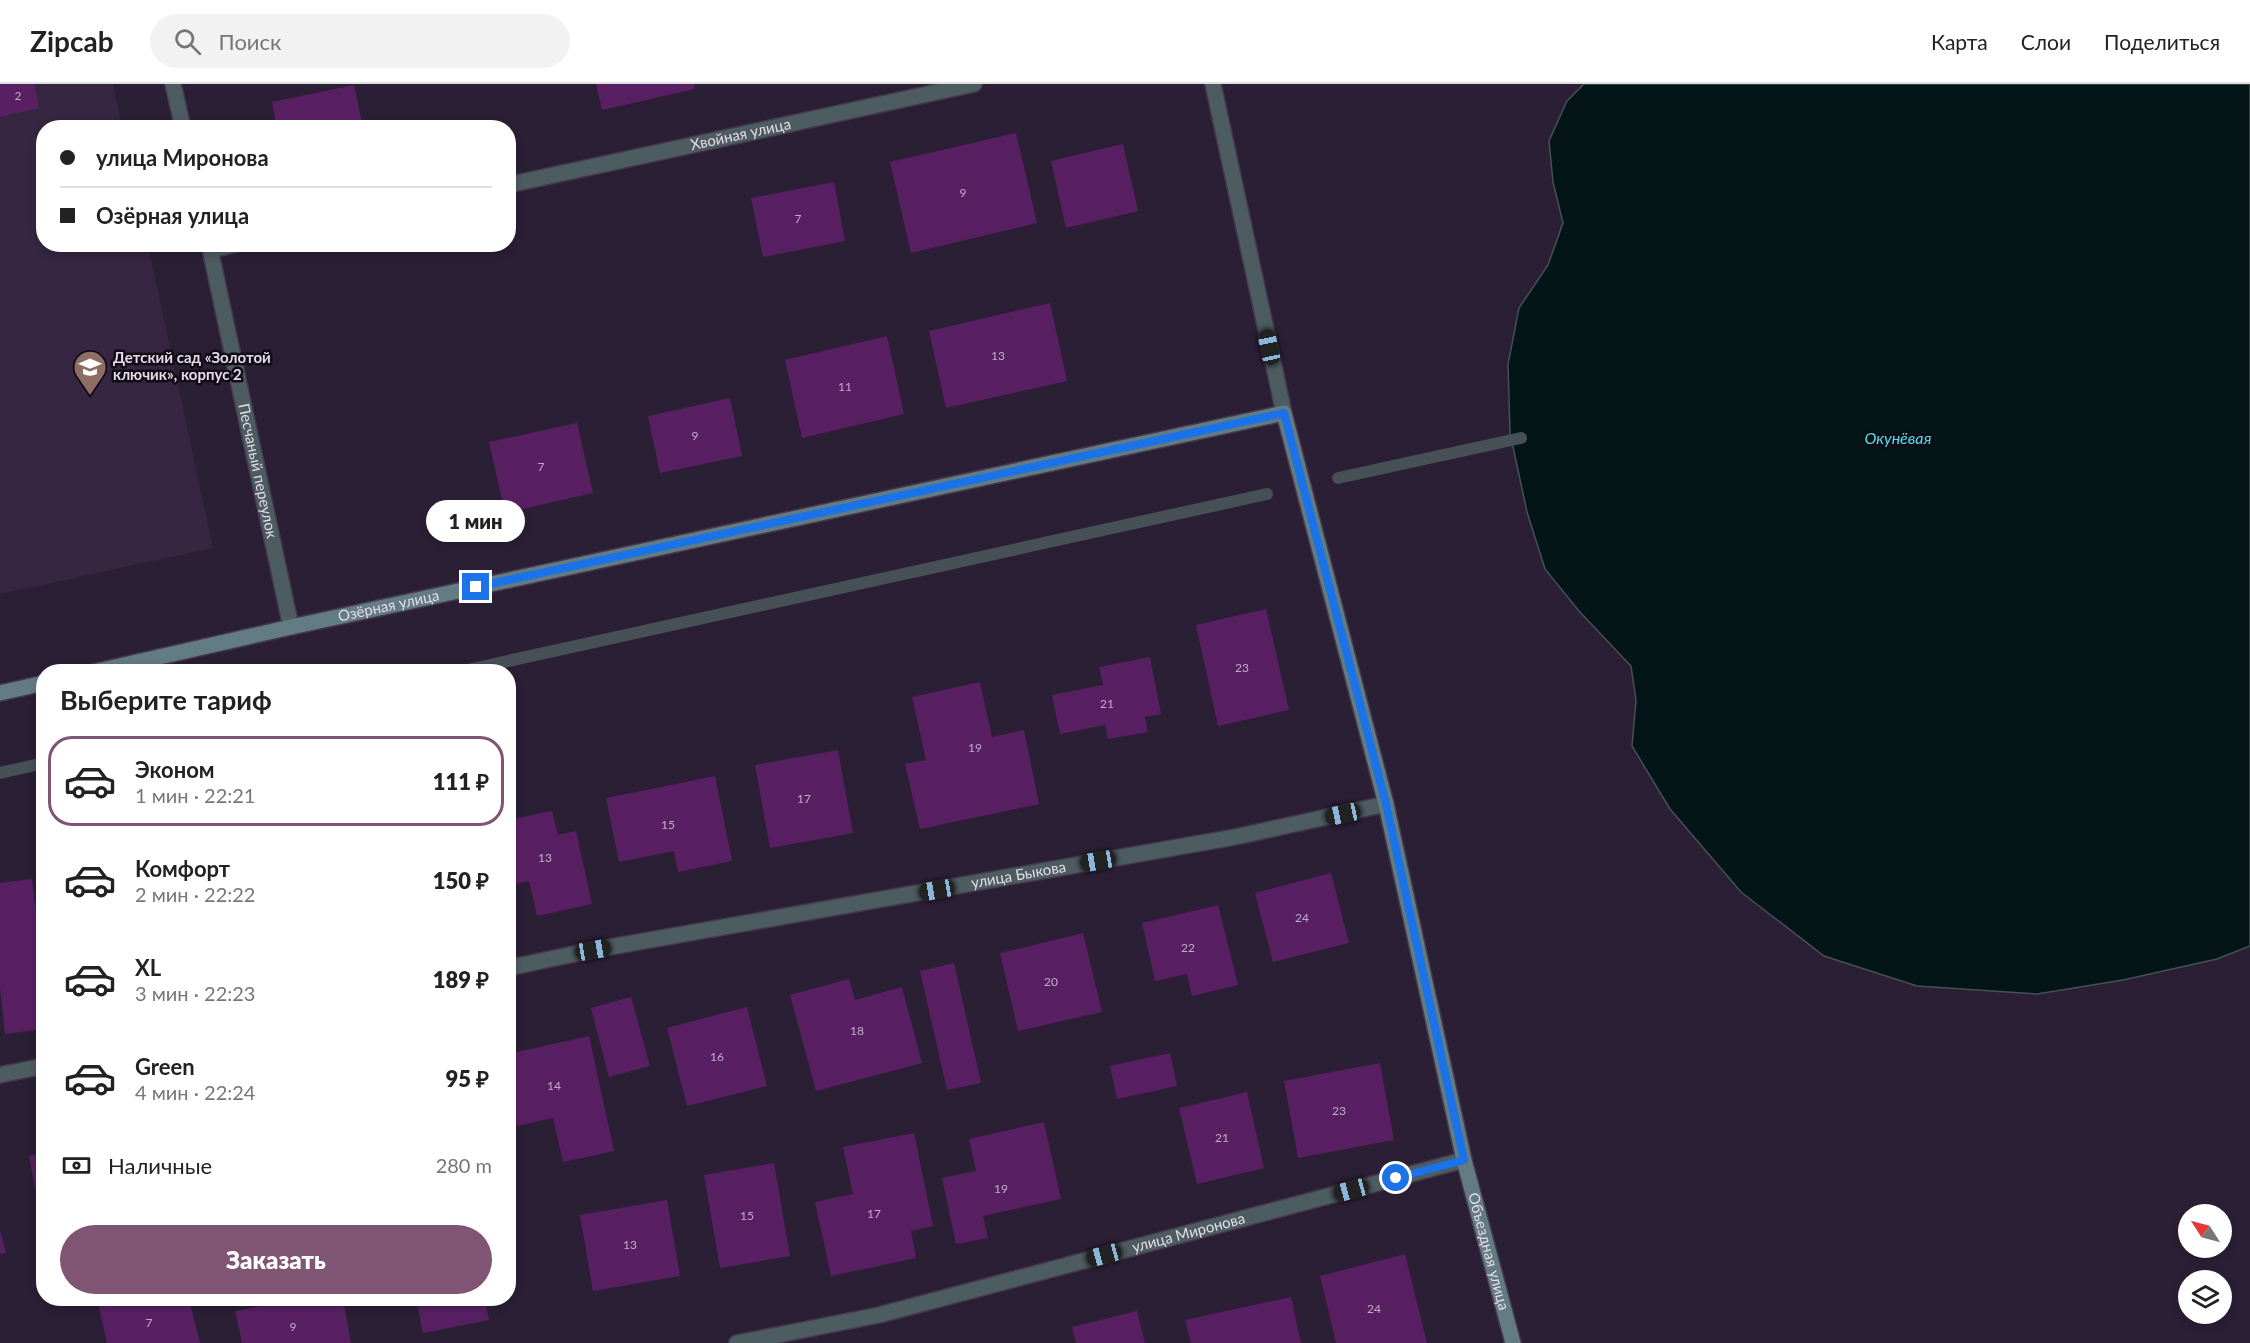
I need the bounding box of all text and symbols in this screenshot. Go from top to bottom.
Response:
search box [150,14,570,68]
text: Zipcab [30,24,114,58]
icon: search [171,25,204,58]
text: Поиск [219,28,281,55]
text: Карта [1931,29,1988,54]
text: Слои [2021,29,2071,54]
text: Поделиться [2104,29,2220,54]
house number: 2 [15,88,22,103]
street label: Хвойная улица [688,114,792,153]
text: улица Миронова [96,144,269,171]
house number: 9 [960,185,967,200]
text: Озёрная улица [96,202,249,229]
house number: 7 [795,211,802,226]
car [1256,328,1282,366]
place label: Детский сад «Золотой ключик», корпус 2 [113,348,271,383]
house number: 13 [991,348,1005,363]
school or university icon: Детский сад «Золотой ключик», корпус 2 [72,349,108,396]
house number: 11 [838,379,852,394]
street label: Песчаный переулок [235,402,282,540]
house number: 9 [692,428,699,443]
water label: Окунёвая [1865,428,1932,447]
house number: 7 [538,459,545,474]
callout: 1 мин [426,500,526,542]
text: 1 мин [448,509,503,533]
route end [462,573,489,600]
street label: Озёрная улица [336,585,441,625]
house number: 23 [1235,660,1249,675]
text: Выберите тариф [60,683,272,716]
house number: 21 [1100,696,1114,711]
house number: 19 [968,740,982,755]
icon: car [63,754,117,808]
text: Эконом [135,756,215,783]
text: 111 ₽ [433,768,489,795]
text: 1 мин · 22:21 [135,783,255,807]
house number: 17 [797,791,811,806]
car [1324,801,1362,827]
house number: 15 [661,817,675,832]
car [1079,849,1117,873]
house number: 13 [538,850,552,865]
icon: car [63,853,117,907]
text: Комфорт [135,855,230,882]
street label: улица Быкова [970,857,1067,891]
text: 150 ₽ [433,867,489,894]
car [918,878,956,902]
text: 2 мин · 22:22 [135,882,255,906]
house number: 24 [1295,910,1309,925]
car [574,938,612,962]
house number: 22 [1181,940,1195,955]
icon: car [63,952,117,1006]
text: XL [135,954,161,981]
text: 189 ₽ [433,966,489,993]
house number: 20 [1044,974,1058,989]
text: 3 мин · 22:23 [135,981,255,1005]
house number: 18 [850,1023,864,1038]
house number: 16 [710,1049,724,1064]
icon: car [63,1051,117,1105]
text: Green [135,1053,195,1080]
text: 95 ₽ [446,1065,489,1092]
house number: 14 [547,1078,561,1093]
text: 4 мин · 22:24 [135,1080,255,1104]
house number: 23 [1332,1103,1346,1118]
house number: 21 [1215,1130,1229,1145]
icon: cash [60,1149,93,1182]
text: Наличные [108,1152,212,1179]
text: 280 m [436,1153,492,1177]
route start [1382,1164,1409,1191]
car [1331,1177,1371,1203]
house number: 19 [994,1181,1008,1196]
street label: Объездная улица [1465,1190,1514,1312]
north arrow [2178,1204,2232,1258]
map controls [2178,1204,2232,1324]
house number: 17 [867,1206,881,1221]
house number: 15 [740,1208,754,1223]
street label: улица Миронова [1130,1208,1247,1256]
button: Заказать [60,1225,492,1294]
house number: 13 [623,1237,637,1252]
car [1084,1242,1124,1268]
button: layers [2178,1270,2232,1324]
house number: 24 [1367,1301,1381,1316]
house number: 7 [146,1315,153,1330]
house number: 9 [290,1319,297,1334]

